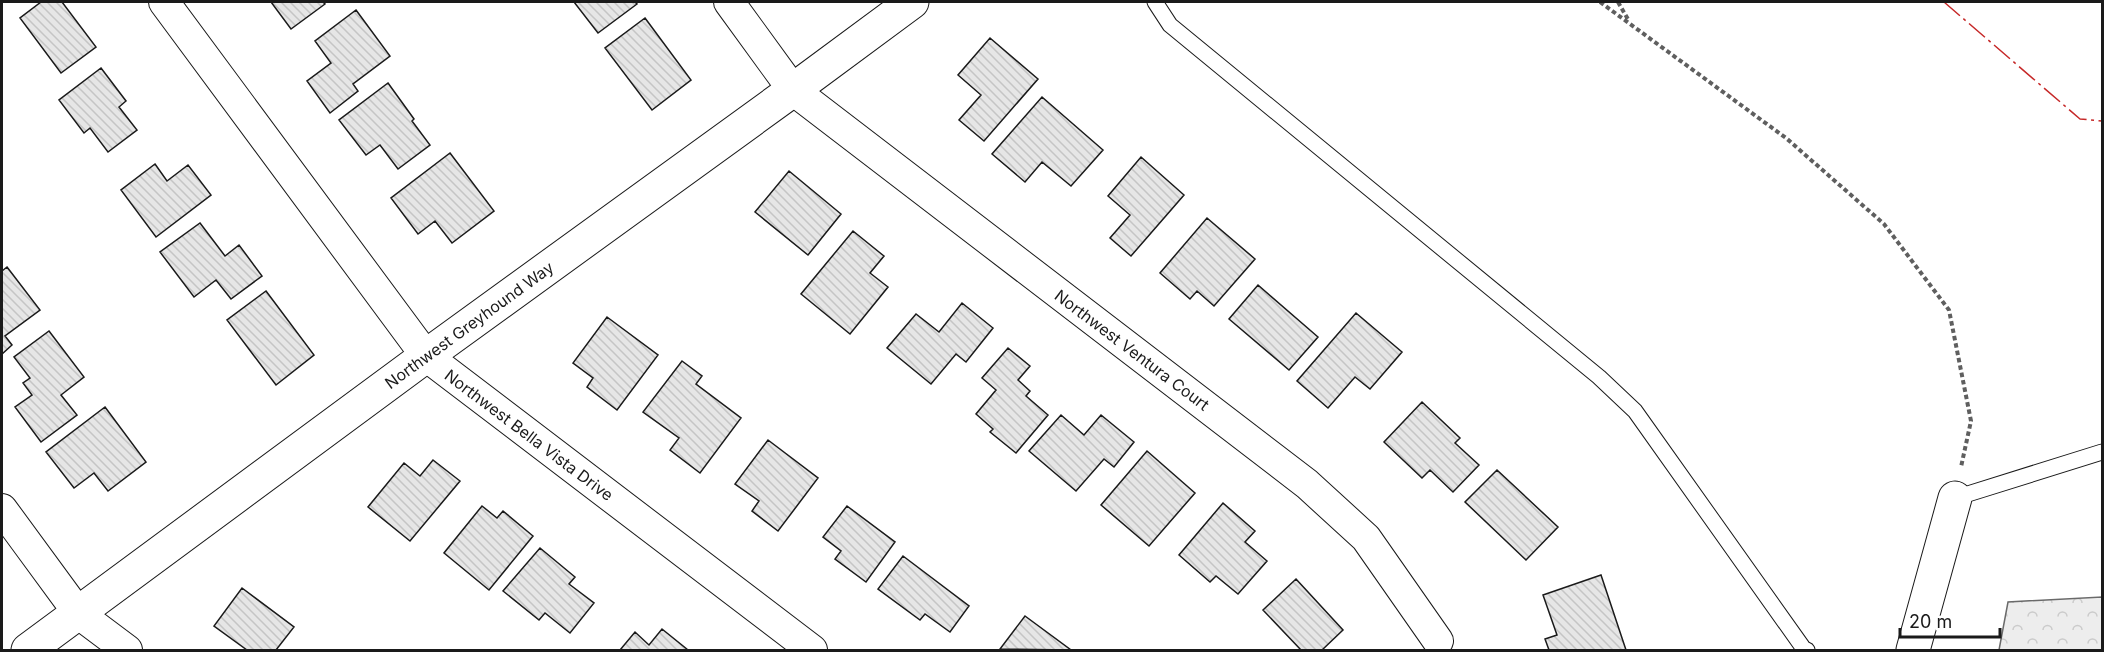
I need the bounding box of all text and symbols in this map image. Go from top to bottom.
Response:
street label: Northwest Greyhound Way [381,257,557,393]
street label: Northwest Ventura Court [1051,285,1213,415]
street label: Northwest Bella Vista Drive [441,365,617,505]
scale bar [1900,601,2000,639]
text: 20 m [1909,611,1952,632]

